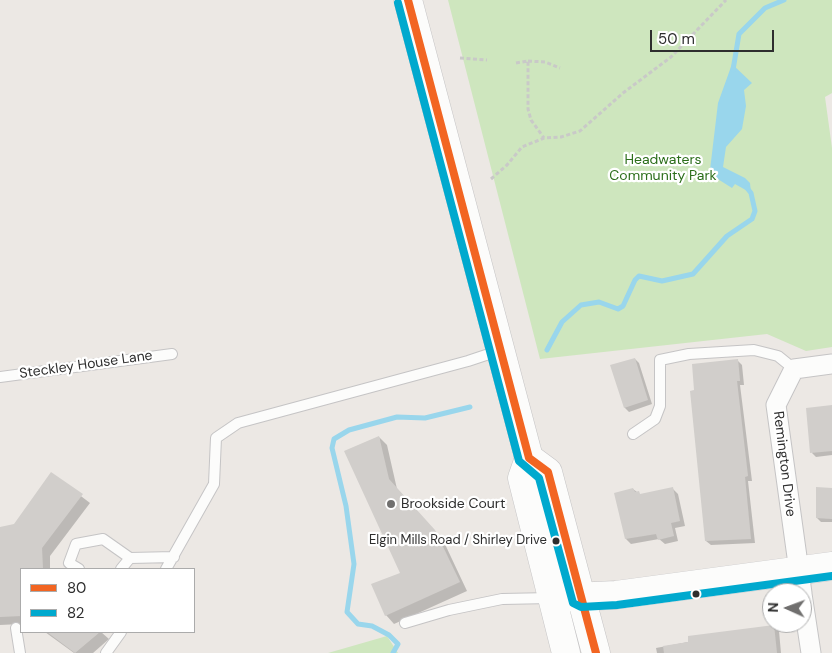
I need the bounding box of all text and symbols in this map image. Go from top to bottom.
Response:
scale bar [652,20,776,52]
text: 50 m [658,29,695,49]
park label: Headwaters Community Park [609,152,717,184]
street label: Steckley House Lane [18,347,154,383]
street label: Remington Drive [769,410,799,518]
place label: Brookside Court [401,496,505,512]
marker: Brookside Court [385,498,397,510]
place label: Elgin Mills Road / Shirley Drive [369,533,547,549]
marker: Elgin Mills Road / Shirley Drive [551,536,561,546]
legend [20,568,195,633]
text: 80 [67,578,86,598]
north arrow [762,583,812,633]
unlabelled marker [691,589,701,599]
text: N [764,602,782,613]
text: 82 [67,603,85,623]

